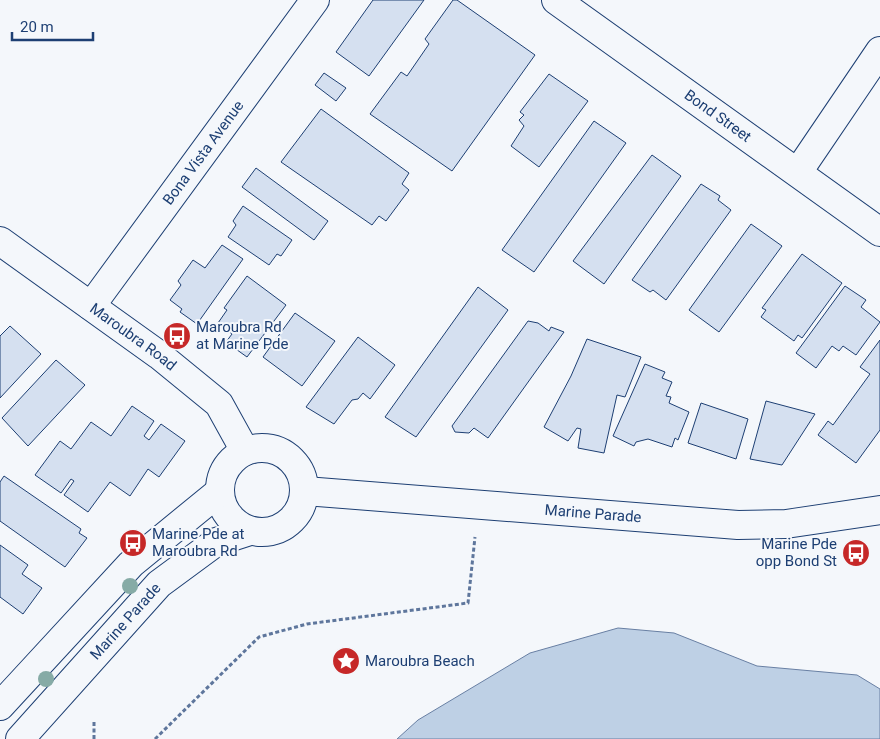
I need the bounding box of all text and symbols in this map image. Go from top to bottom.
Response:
scale bar [12,10,94,42]
text: 20 m [20,18,54,36]
street label: Bond Street [681,86,755,146]
street label: Bona Vista Avenue [159,97,247,208]
street label: Maroubra Road [86,299,180,374]
place label: Maroubra Rd at Marine Pde [196,318,289,353]
bus stop icon: Maroubra Rd at Marine Pde [162,321,192,351]
street label: Marine Parade [544,501,642,526]
place label: Marine Pde at Maroubra Rd [152,525,245,560]
bus stop icon: Marine Pde at Maroubra Rd [118,528,148,558]
place label: Marine Pde opp Bond St [756,535,837,570]
bus stop icon: Marine Pde opp Bond St [841,538,871,568]
street label: Marine Parade [86,579,165,663]
place icon: Maroubra Beach [331,646,361,676]
place label: Maroubra Beach [365,652,475,670]

